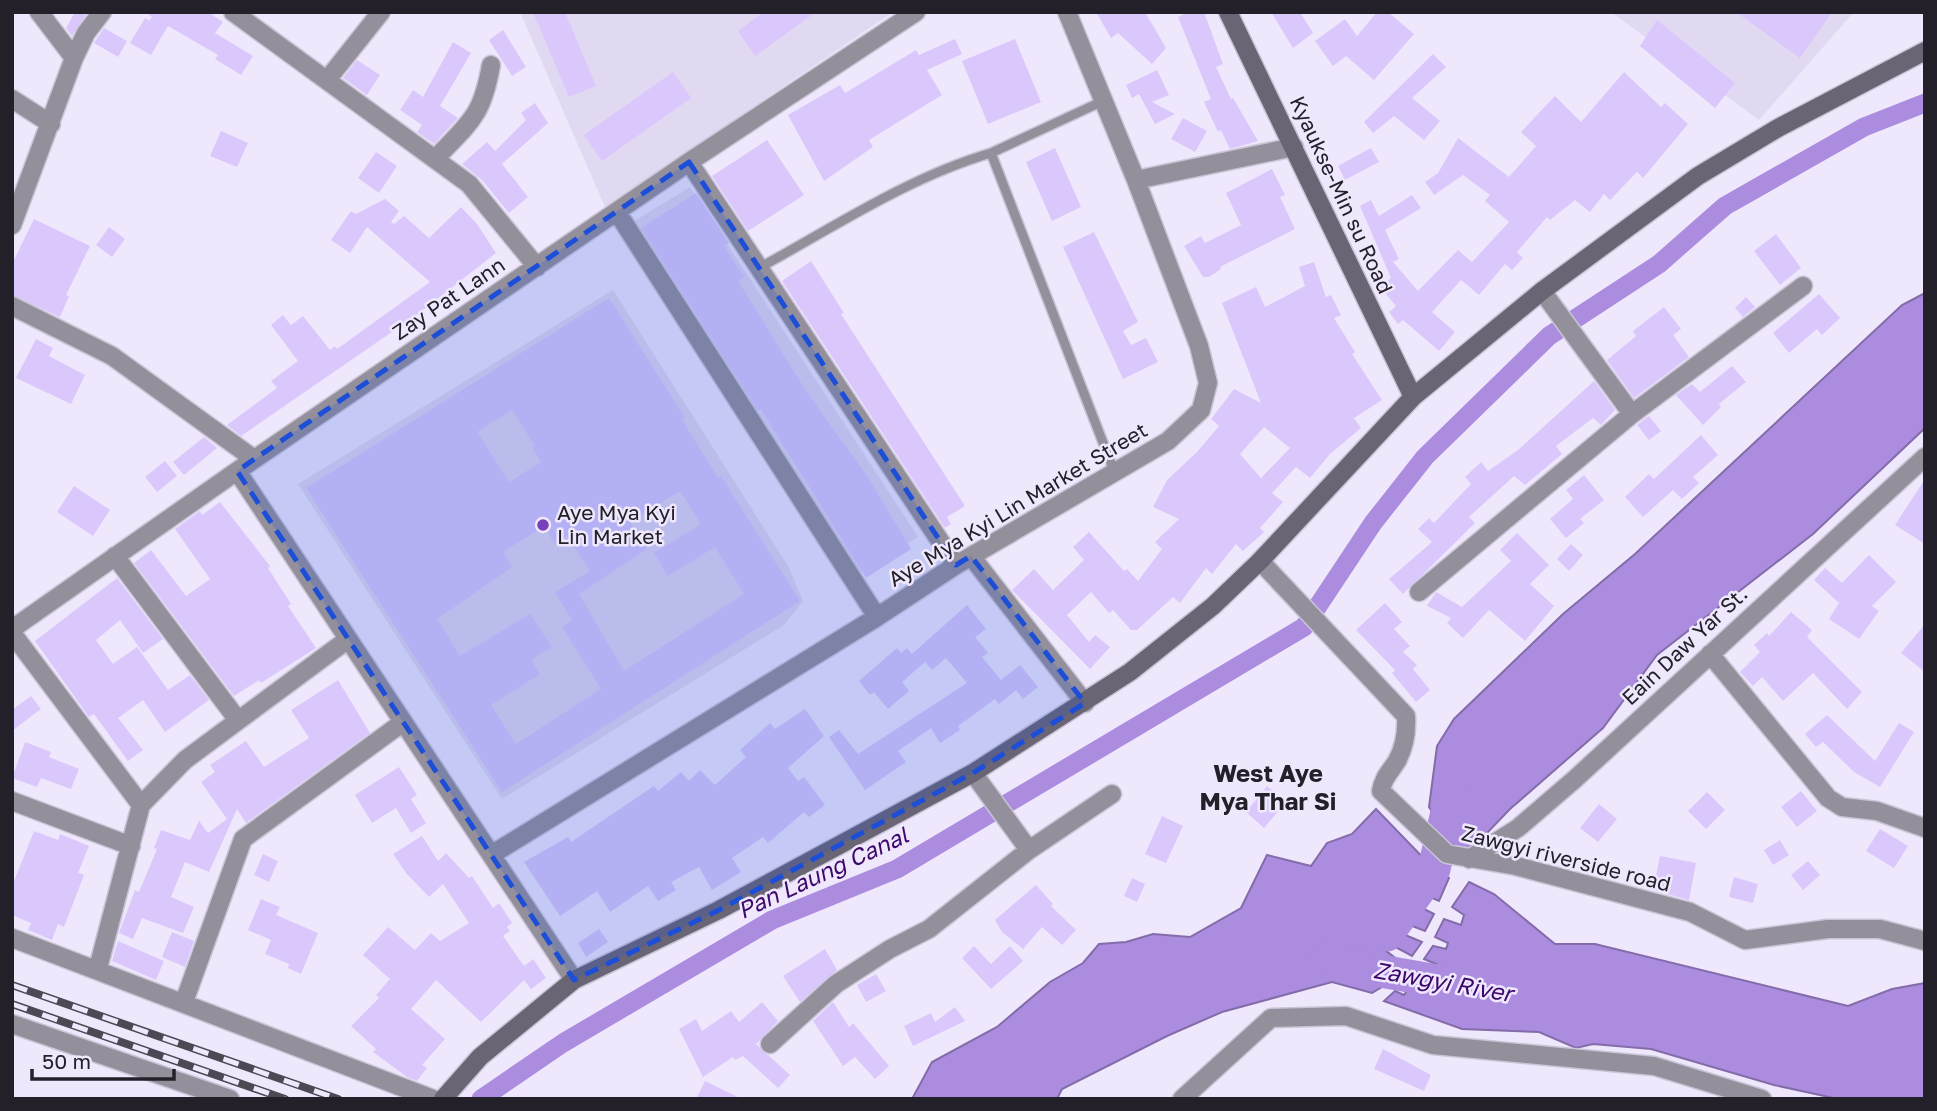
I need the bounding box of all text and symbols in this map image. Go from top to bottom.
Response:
street label: Kyaukse-Min su Road [1285,92,1399,297]
street label: Zay Pat Lann [387,251,510,345]
street label: Aye Mya Kyi Lin Market Street [883,416,1152,592]
place label: Aye Mya Kyi Lin Market [557,499,676,549]
marker: Aye Mya Kyi Lin Market [535,517,551,533]
street label: Eain Daw Yar St. [1616,580,1753,710]
district label: West Aye Mya Thar Si [1200,758,1336,815]
street label: Zawgyi riverside road [1459,819,1674,897]
water label: Pan Laung Canal [733,820,914,924]
water label: Zawgyi River [1372,955,1518,1008]
scale bar [32,1038,173,1082]
text: 50 m [42,1048,91,1074]

